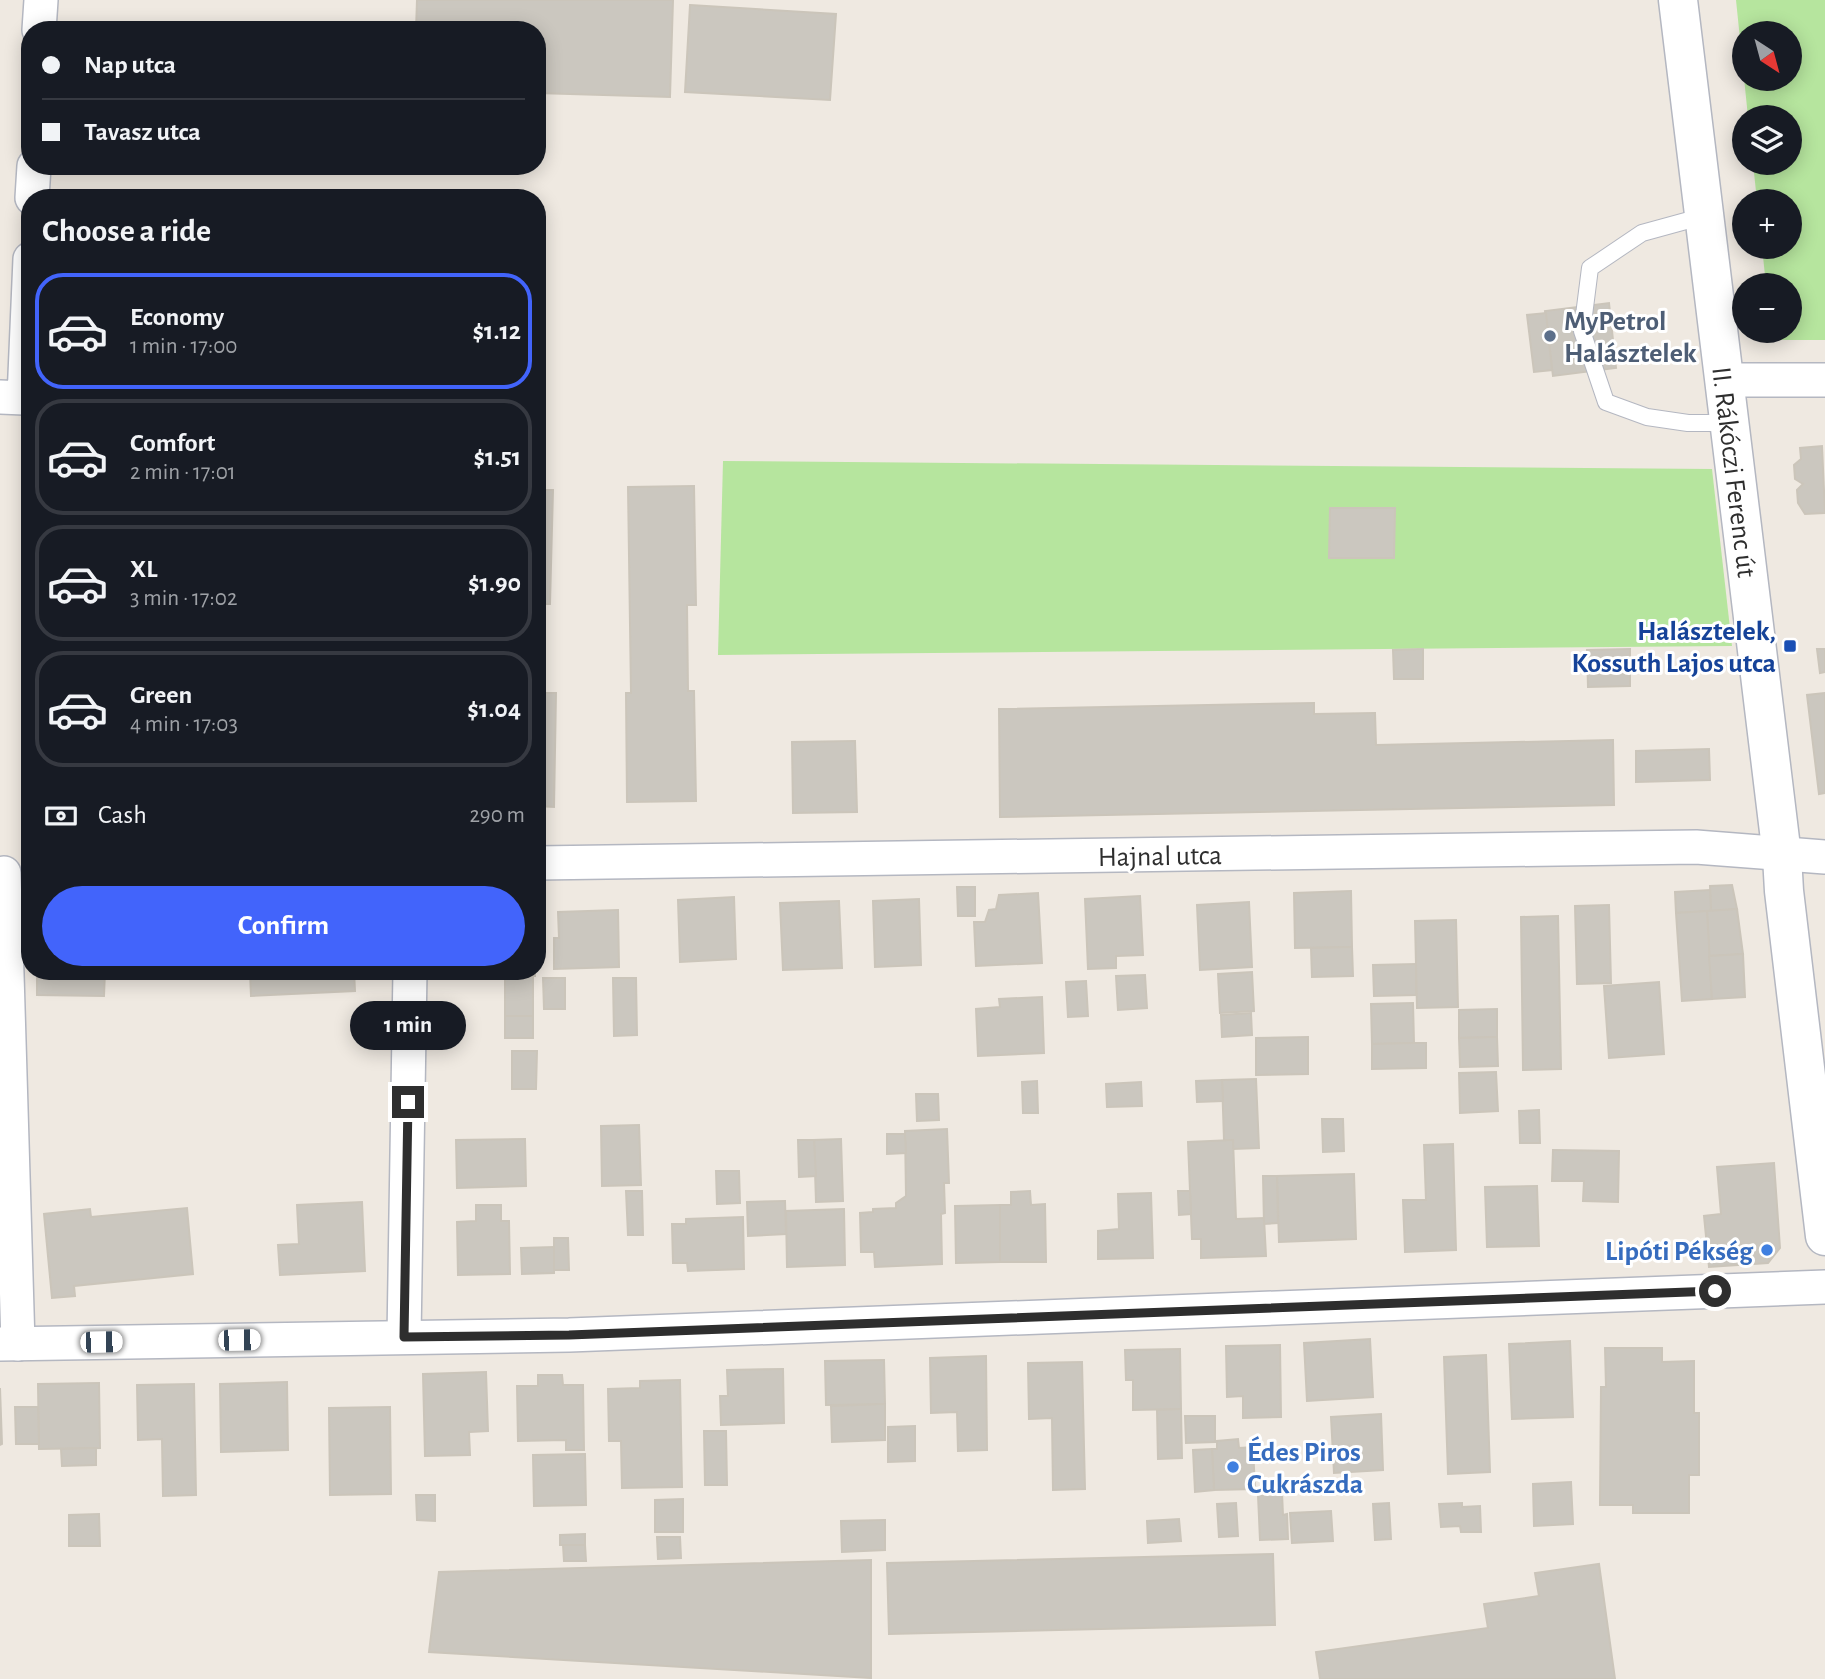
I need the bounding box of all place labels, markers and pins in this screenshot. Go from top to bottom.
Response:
place label: MyPetrol Halásztelek [1564,308,1697,368]
marker: MyPetrol Halásztelek [1542,328,1558,344]
place label: Halásztelek, Kossuth Lajos utca [1571,618,1776,678]
marker: Halásztelek, Kossuth Lajos utca [1782,638,1798,654]
place label: Lipóti Pékség [1605,1238,1754,1266]
marker: Lipóti Pékség [1759,1242,1775,1258]
place label: Édes Piros Cukrászda [1247,1436,1363,1499]
marker: Édes Piros Cukrászda [1225,1459,1241,1475]

